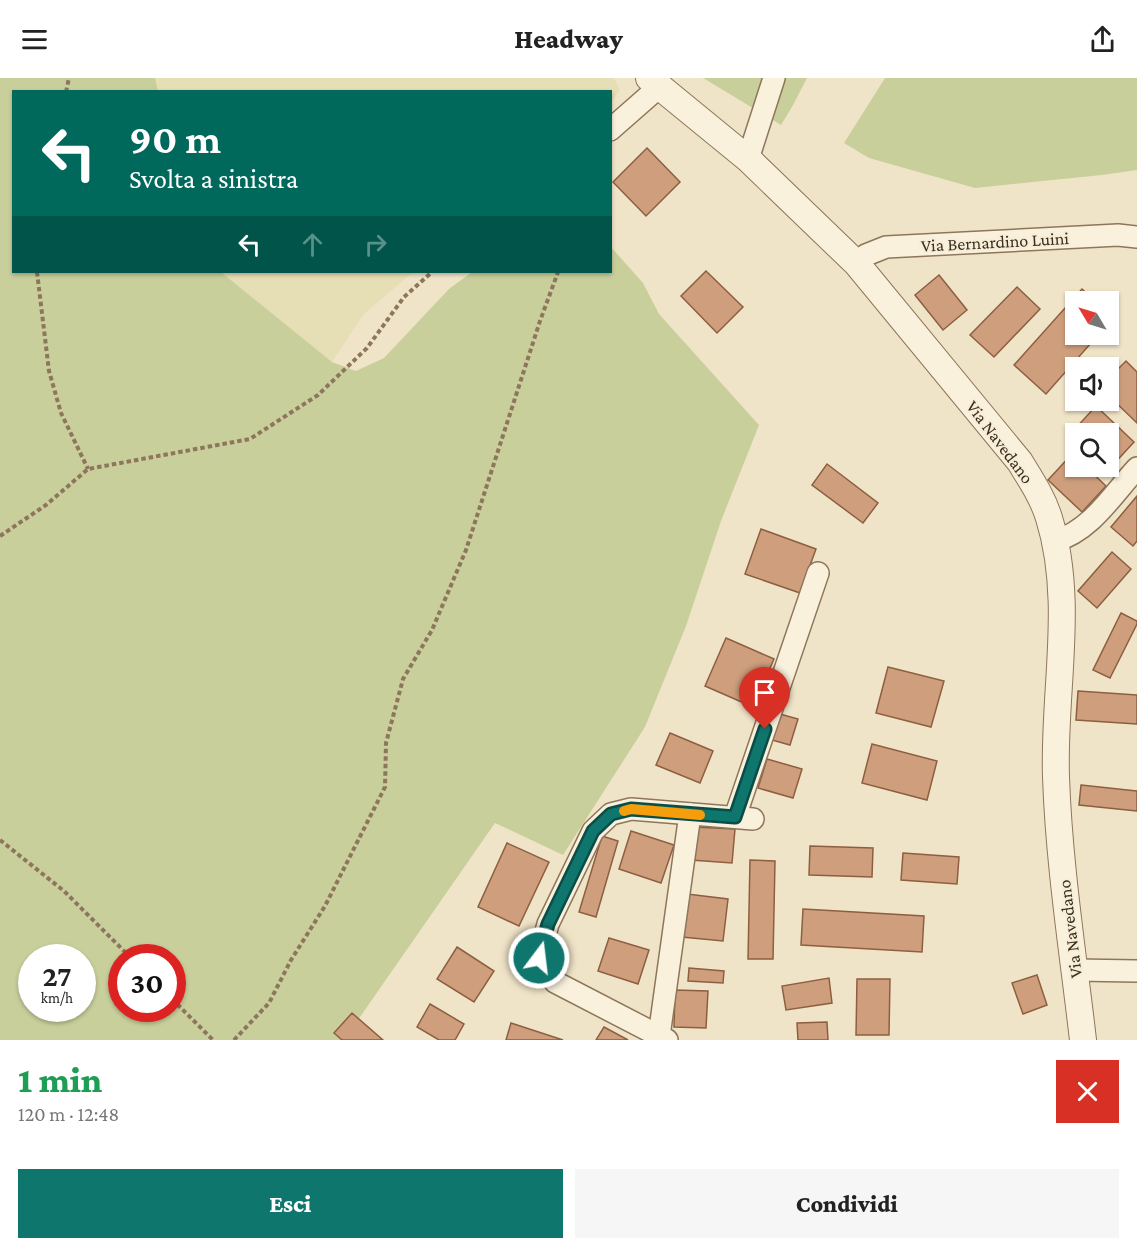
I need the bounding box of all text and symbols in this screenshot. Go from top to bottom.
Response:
icon: menu [18,23,51,56]
icon: share [1086,23,1119,56]
text: Headway [514,24,623,54]
icon: left [30,114,108,192]
text: 90 m [129,115,221,162]
text: Svolta a sinistra [129,164,298,194]
icon: left [233,228,266,261]
icon: ahead [296,228,329,261]
icon: right [359,228,392,261]
street label: Via Bernardino Luini [920,228,1070,256]
north arrow [1065,291,1119,345]
map controls [1065,291,1119,477]
button: sound [1065,357,1119,411]
street label: Via Navedano [962,397,1038,488]
button: search [1065,423,1119,477]
pin [739,667,790,729]
icon: arrive [748,676,781,709]
street label: Via Navedano [1054,879,1086,979]
position arrow [507,926,571,990]
speed limit sign: 30 [108,944,186,1022]
text: 27 [42,959,72,992]
text: km/h [41,990,73,1006]
text: 1 min [18,1060,102,1100]
button: close [1056,1060,1119,1123]
text: 120 m · 12:48 [18,1103,119,1125]
button: Esci [18,1169,563,1238]
button: Condividi [575,1169,1119,1238]

